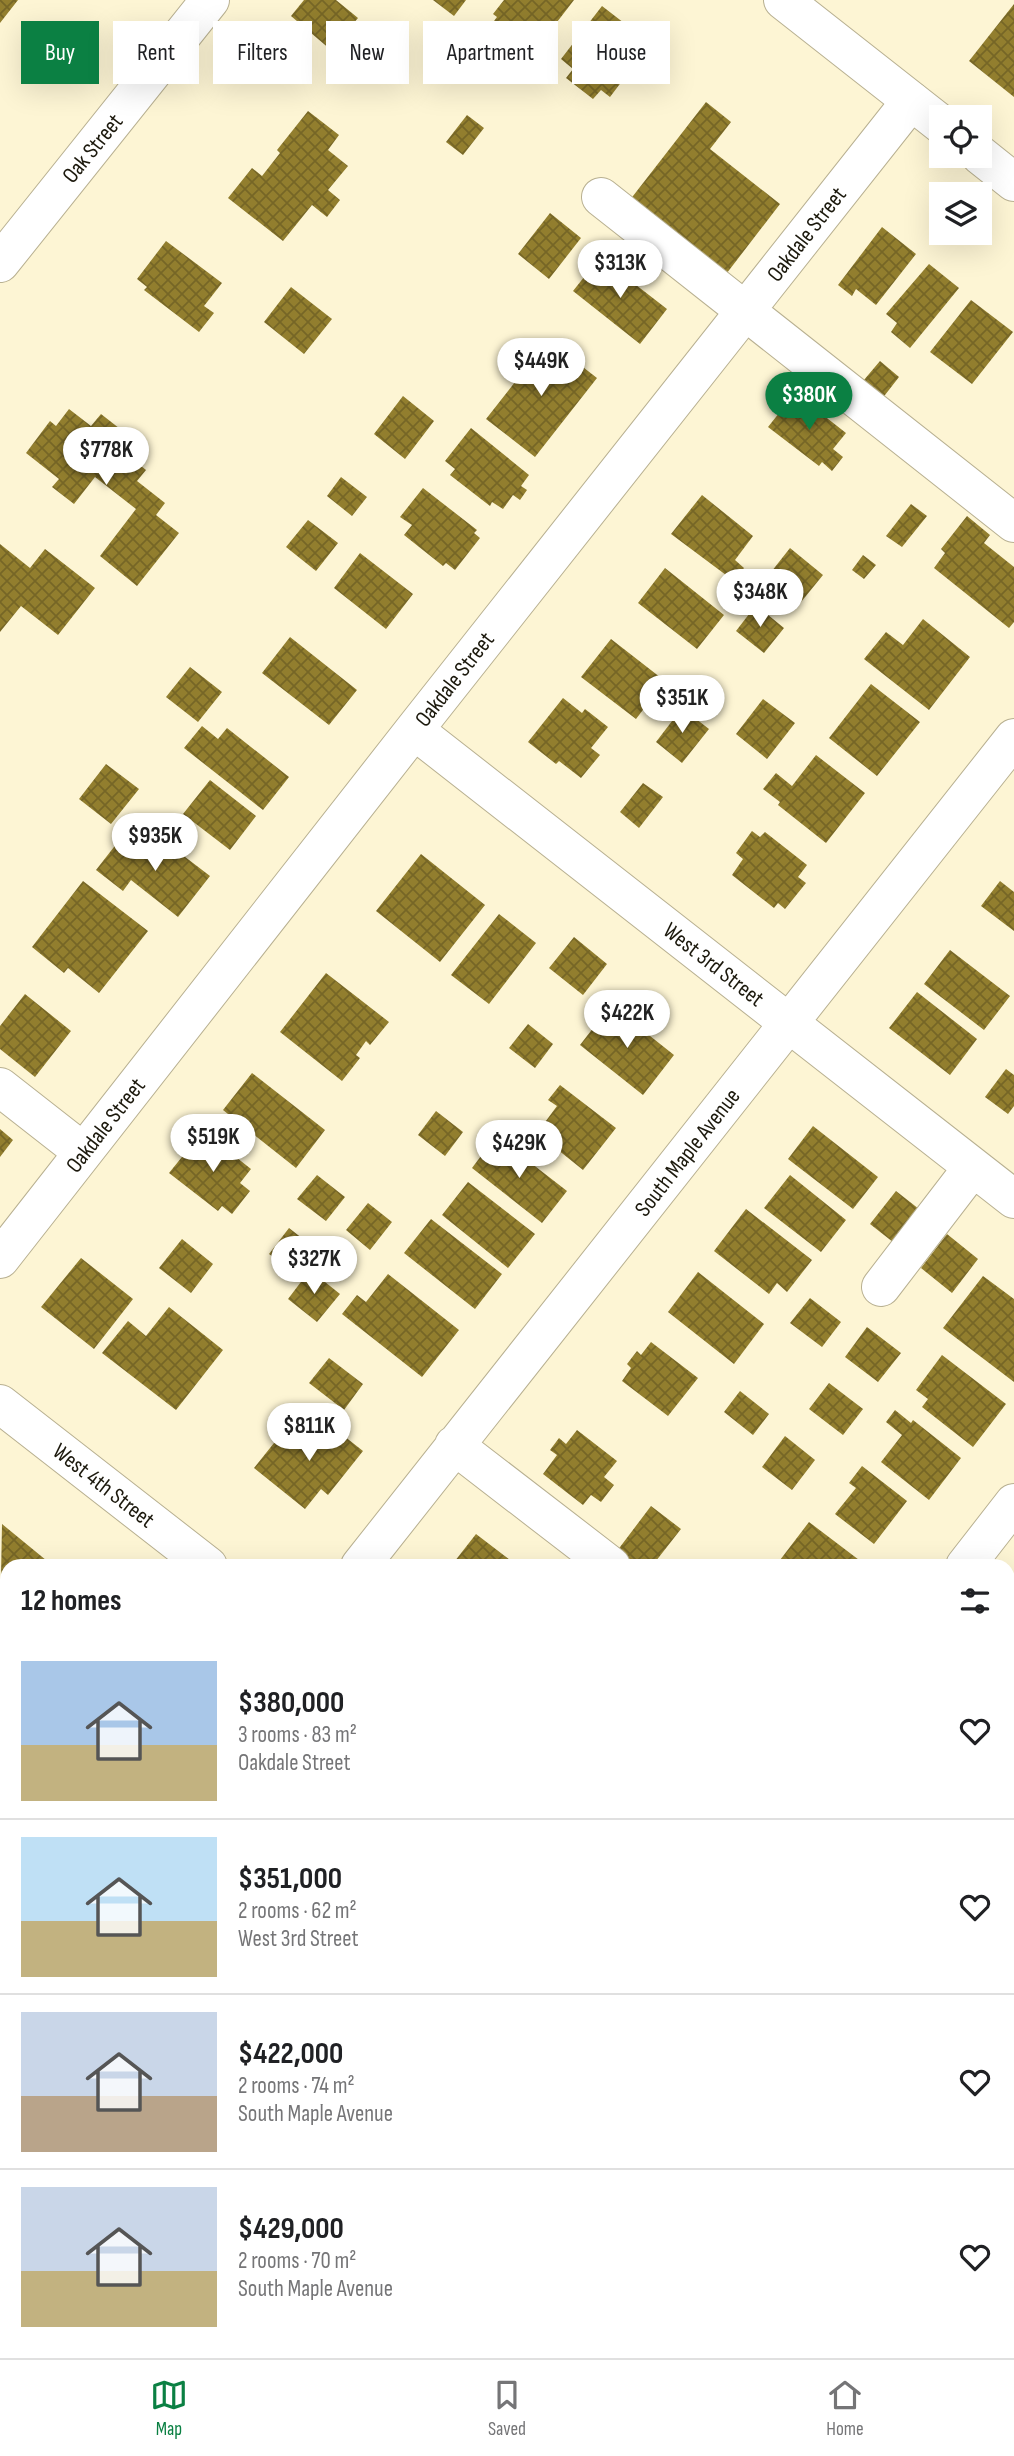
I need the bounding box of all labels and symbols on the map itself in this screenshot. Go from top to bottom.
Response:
street label: Oak Street [56,108,129,189]
street label: Oakdale Street [761,182,852,288]
pin: $313K [571,240,669,300]
pin: $449K [492,338,590,398]
pin: $380K [760,372,858,432]
pin: $778K [57,428,155,487]
pin: $348K [711,570,809,629]
street label: Oakdale Street [409,627,500,733]
pin: $351K [633,676,731,735]
pin: $935K [106,814,204,873]
street label: West 3rd Street [657,917,769,1013]
pin: $422K [578,990,676,1050]
street label: Oakdale Street [60,1073,151,1179]
street label: South Maple Avenue [629,1083,747,1222]
pin: $519K [164,1114,262,1174]
pin: $429K [470,1120,568,1180]
pin: $327K [265,1236,363,1296]
pin: $811K [260,1404,358,1463]
street label: West 4th Street [47,1437,160,1534]

